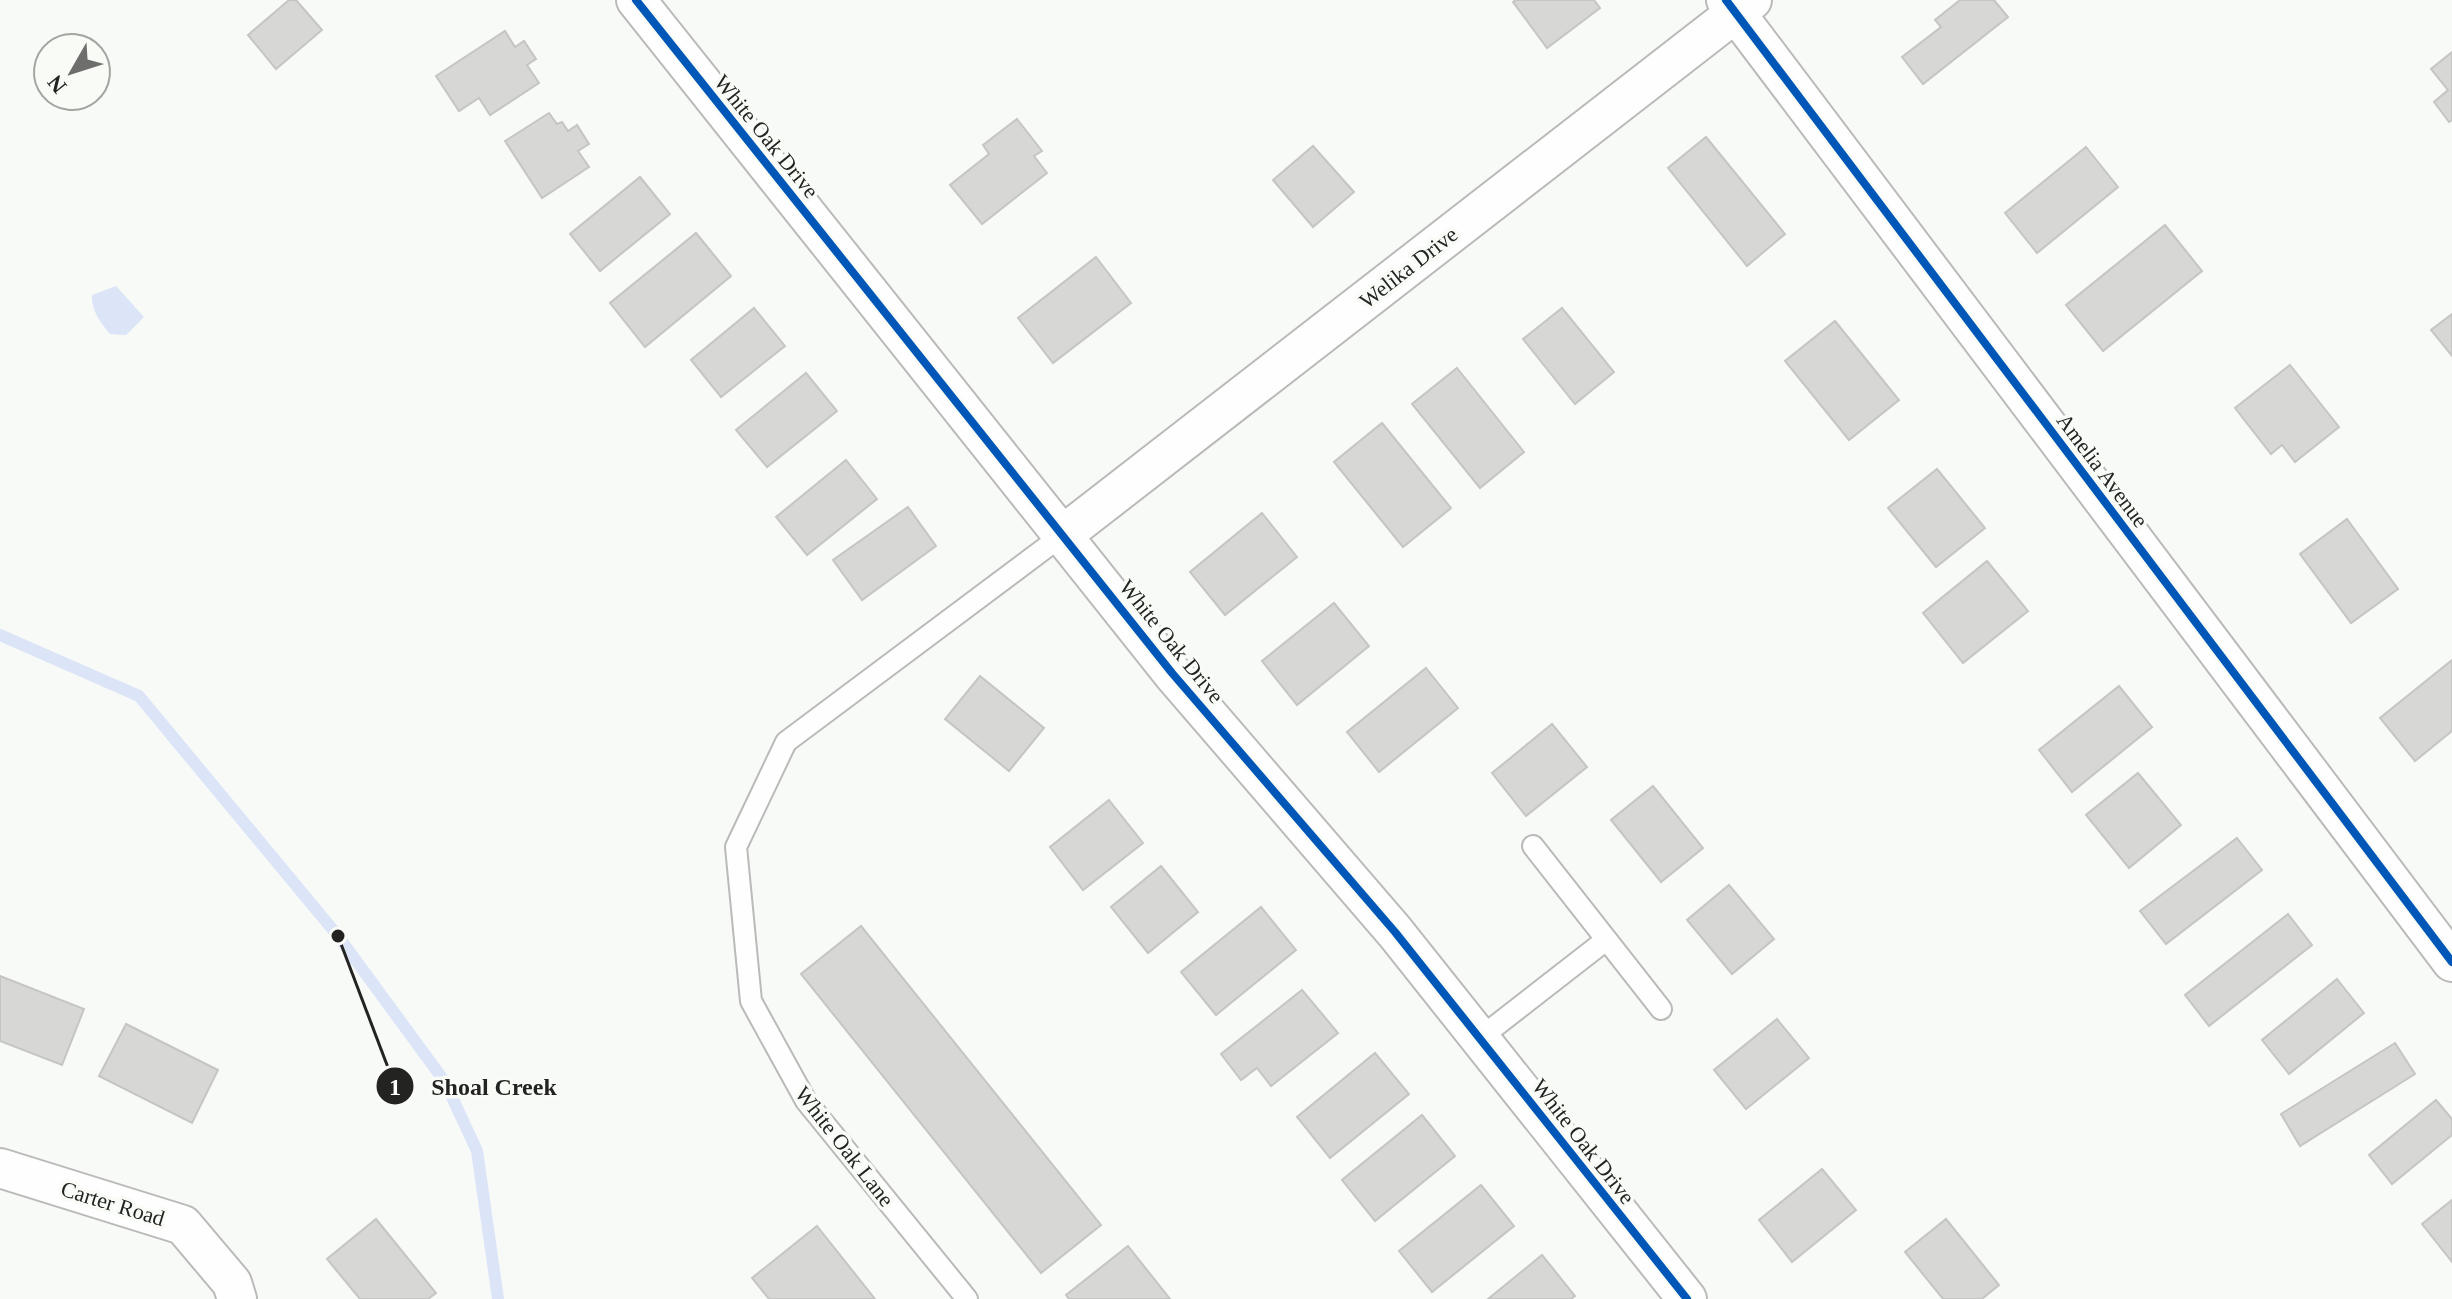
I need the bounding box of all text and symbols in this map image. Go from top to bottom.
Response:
north arrow [32,32,112,112]
text: N [42,70,72,98]
street label: White Oak Drive [709,70,824,203]
street label: Welika Drive [1354,221,1462,313]
street label: Amelia Avenue [2052,409,2153,532]
street label: White Oak Drive [1114,575,1229,708]
callout: Shoal Creek [375,1062,572,1110]
text: 1 [389,1074,401,1100]
text: Shoal Creek [431,1074,557,1100]
street label: White Oak Drive [1527,1074,1640,1209]
street label: White Oak Lane [790,1081,899,1211]
street label: Carter Road [58,1176,168,1231]

